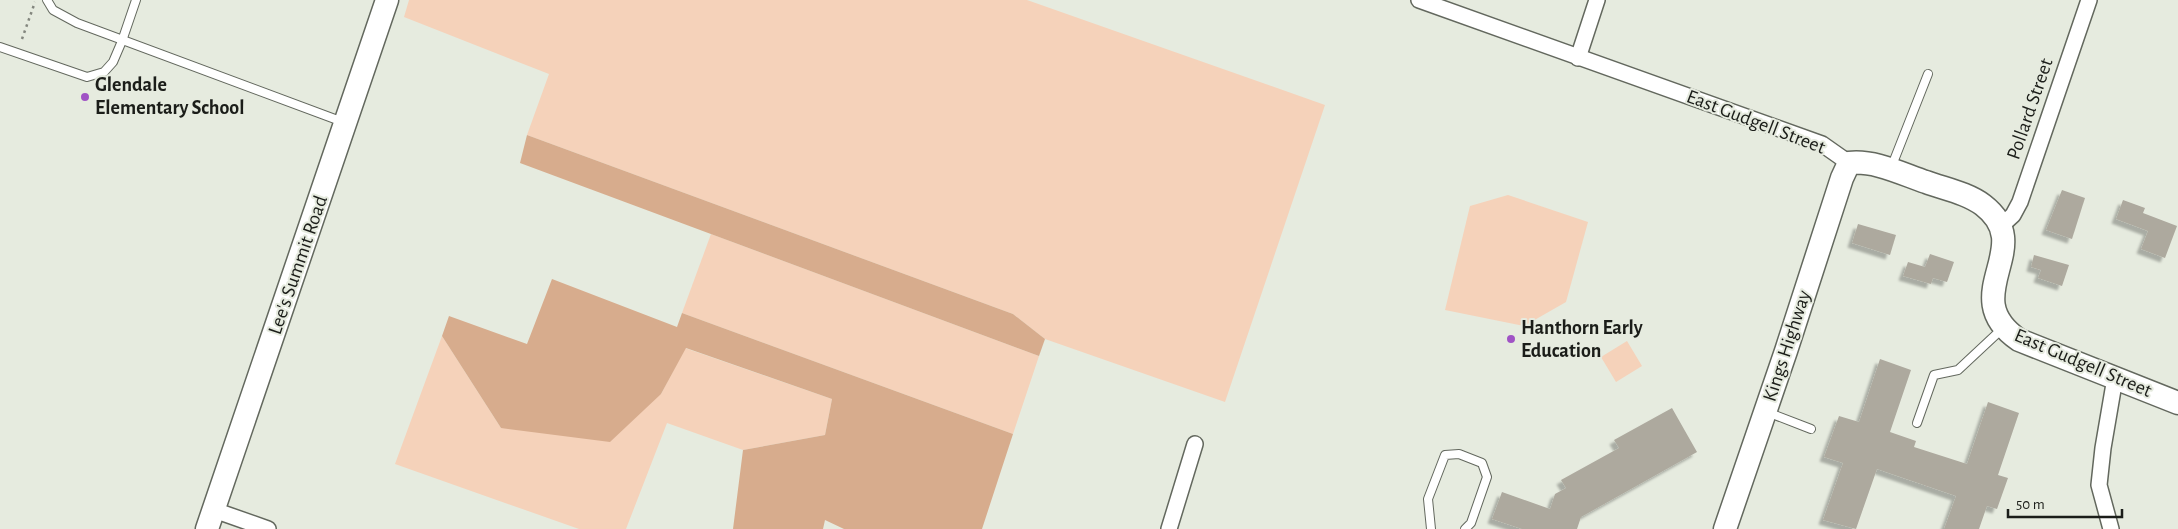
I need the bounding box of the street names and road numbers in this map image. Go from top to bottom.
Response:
street label: Pollard Street [2003,55,2057,162]
street label: East Gudgell Street [1684,86,1829,158]
street label: Lee's Summit Road [265,193,331,337]
street label: Kings Highway [1760,288,1814,404]
street label: East Gudgell Street [2011,325,2155,401]

